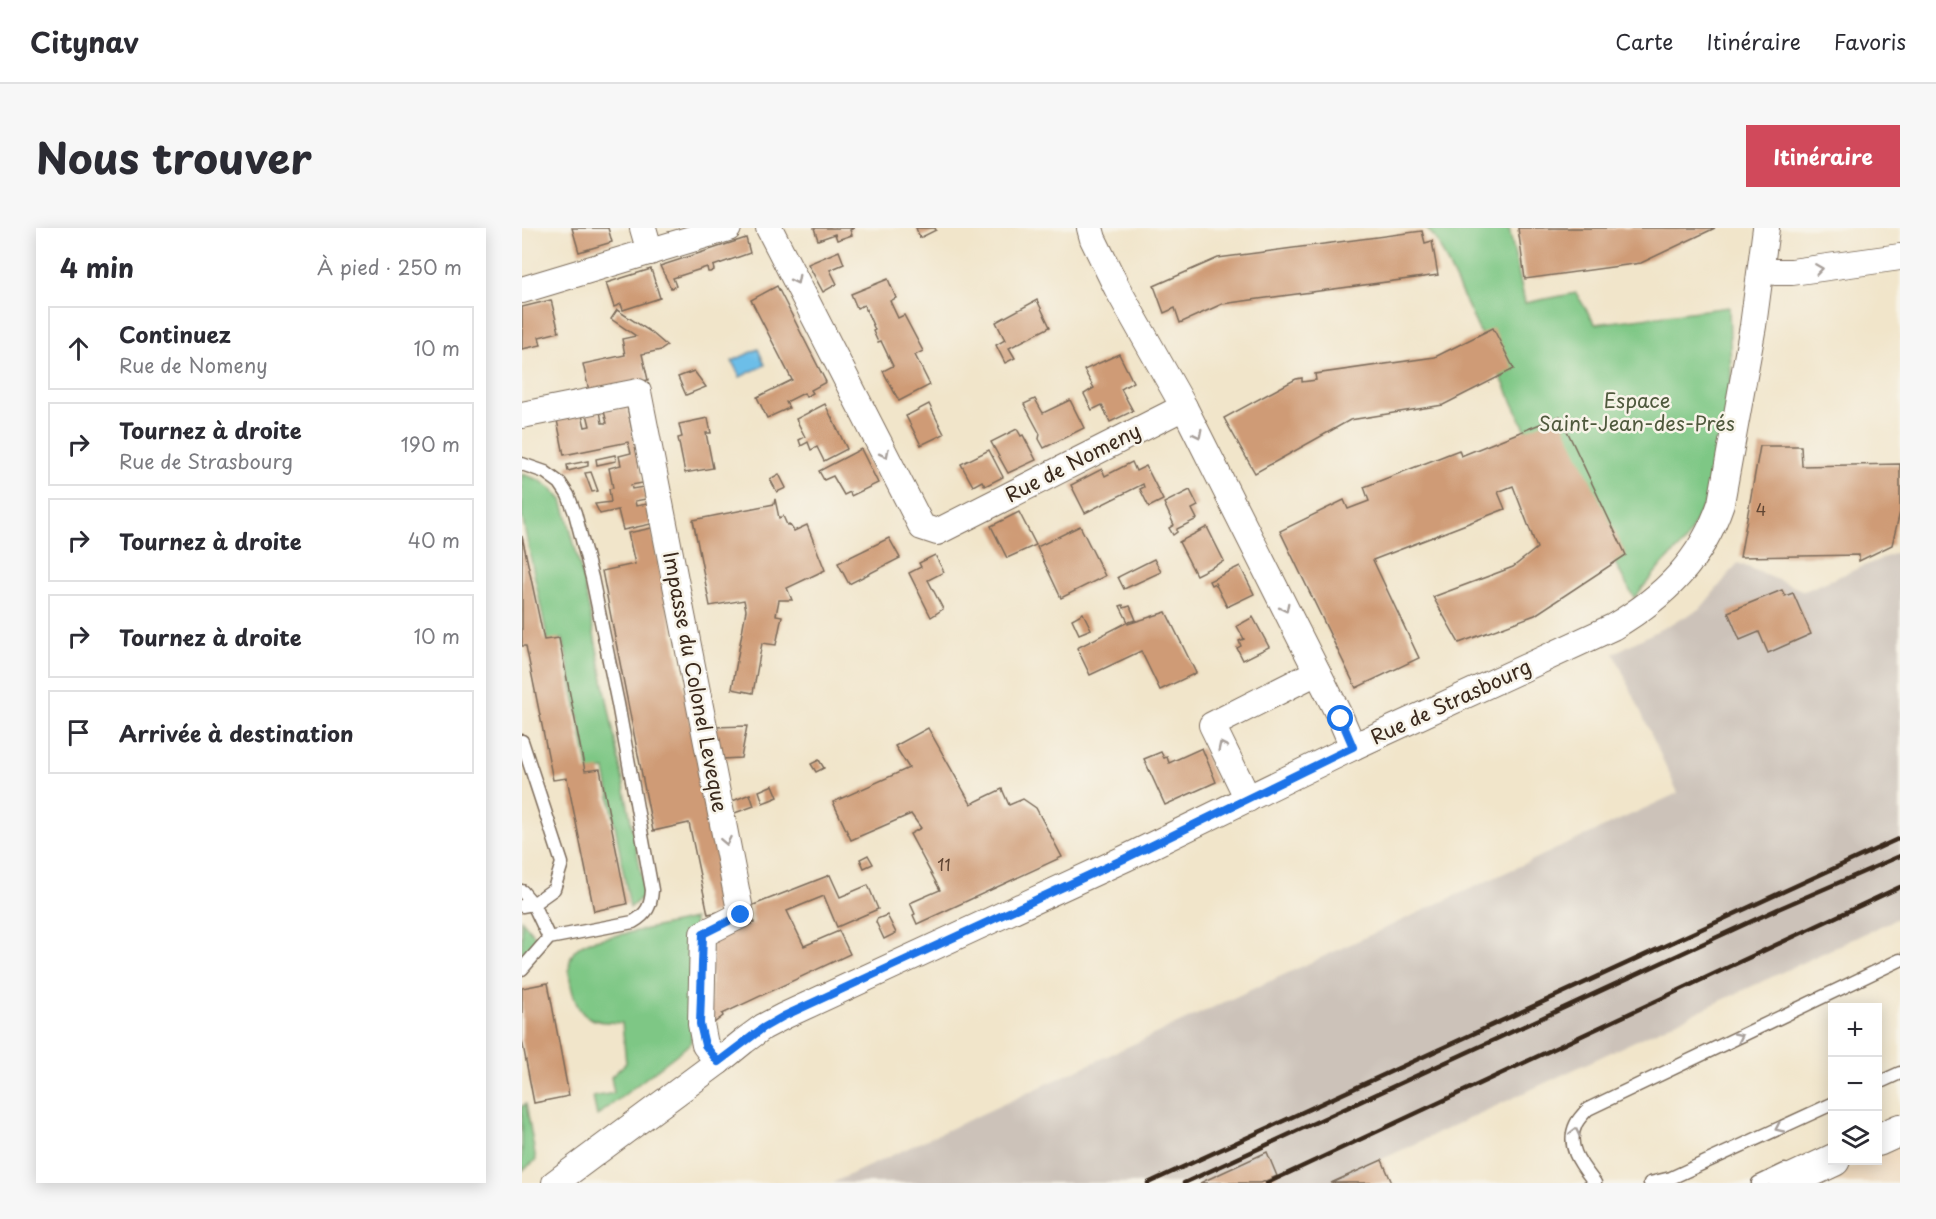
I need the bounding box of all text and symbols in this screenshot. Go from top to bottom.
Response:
text: Citynav [30,20,139,63]
text: Carte [1615,25,1674,57]
text: Itinéraire [1707,25,1801,57]
text: Favoris [1834,25,1906,57]
text: Nous trouver [36,125,312,188]
button: Itinéraire [1746,125,1900,187]
text: 4 min [60,248,134,287]
text: À pied · 250 m [317,252,462,282]
one-way arrow [1814,263,1823,275]
one-way arrow [789,274,800,284]
text: Continuez [119,317,231,350]
icon: ahead [62,332,95,365]
text: 10 m [413,333,460,363]
text: Rue de Nomeny [119,350,268,380]
park label: Espace Saint-Jean-des-Prés [1539,385,1735,438]
text: Tournez à droite [119,413,302,446]
street label: Rue de Nomeny [999,415,1146,509]
icon: right [62,428,95,461]
one-way arrow [1190,428,1202,439]
text: 190 m [401,429,460,459]
text: Rue de Strasbourg [119,446,293,476]
one-way arrow [877,448,889,459]
house number: 4 [1756,497,1766,521]
icon: right [62,524,95,557]
text: Tournez à droite [119,524,302,557]
text: 40 m [408,525,460,555]
street label: Impasse du Colonel Leveque [656,549,736,815]
one-way arrow [1278,602,1289,613]
icon: right [62,620,95,653]
text: Tournez à droite [119,620,302,653]
text: 10 m [413,621,460,651]
street label: Rue de Strasbourg [1365,651,1536,751]
route start [1327,705,1353,731]
icon: arrive [62,716,95,749]
text: Arrivée à destination [119,716,353,749]
one-way arrow [1218,742,1230,753]
one-way arrow [719,836,732,846]
house number: 11 [937,852,951,876]
route end [727,901,753,927]
map controls [1828,1003,1882,1165]
button: + [1828,1003,1882,1057]
one-way arrow [1733,1032,1744,1044]
button: − [1828,1057,1882,1111]
button: layers [1828,1111,1882,1165]
one-way arrow [1775,1121,1786,1133]
one-way arrow [1568,1127,1581,1137]

